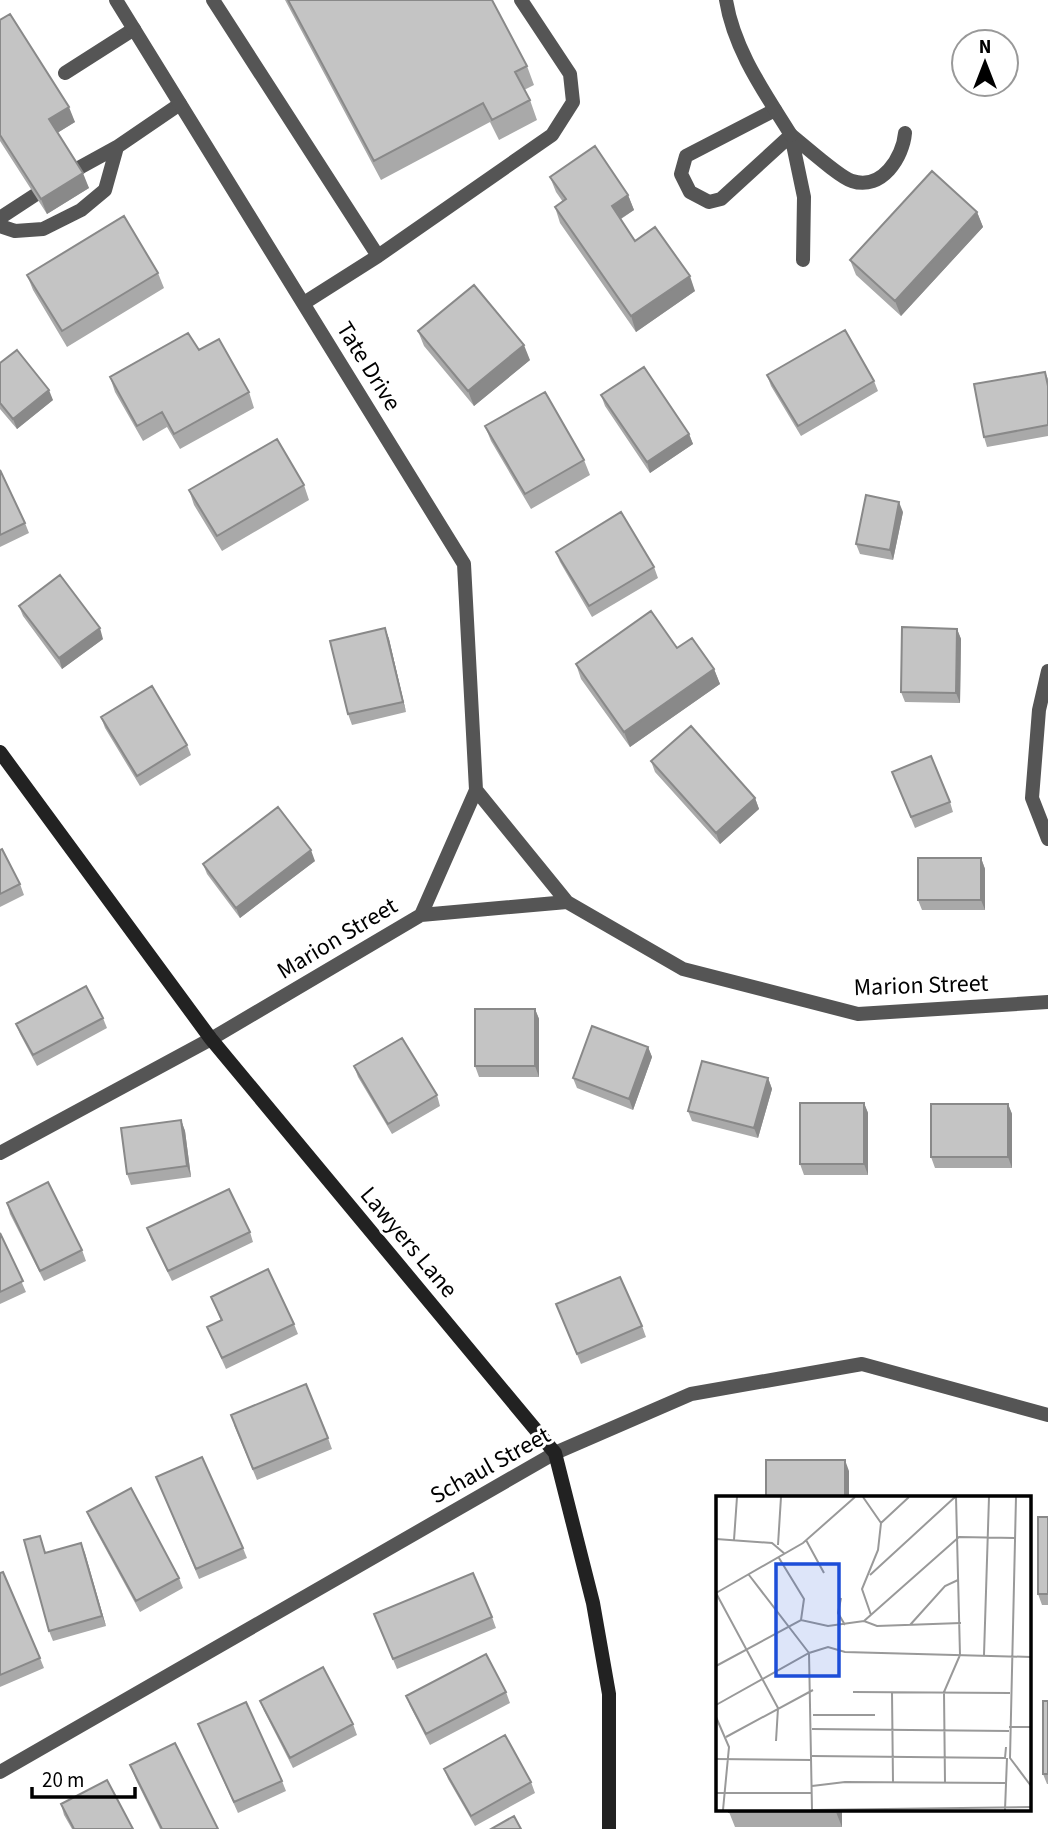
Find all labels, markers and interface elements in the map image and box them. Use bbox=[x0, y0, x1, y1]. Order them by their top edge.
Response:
north arrow bbox=[950, 28, 1020, 98]
text: N bbox=[979, 34, 991, 61]
street label: Tate Drive bbox=[327, 315, 410, 418]
street label: Marion Street bbox=[270, 889, 404, 988]
street label: Marion Street bbox=[853, 966, 989, 1005]
street label: Lawyers Lane bbox=[352, 1179, 466, 1306]
street label: Schaul Street bbox=[424, 1418, 557, 1513]
inset map bbox=[716, 1496, 1030, 1812]
scale bar bbox=[32, 1756, 135, 1800]
text: 20 m bbox=[42, 1765, 84, 1795]

